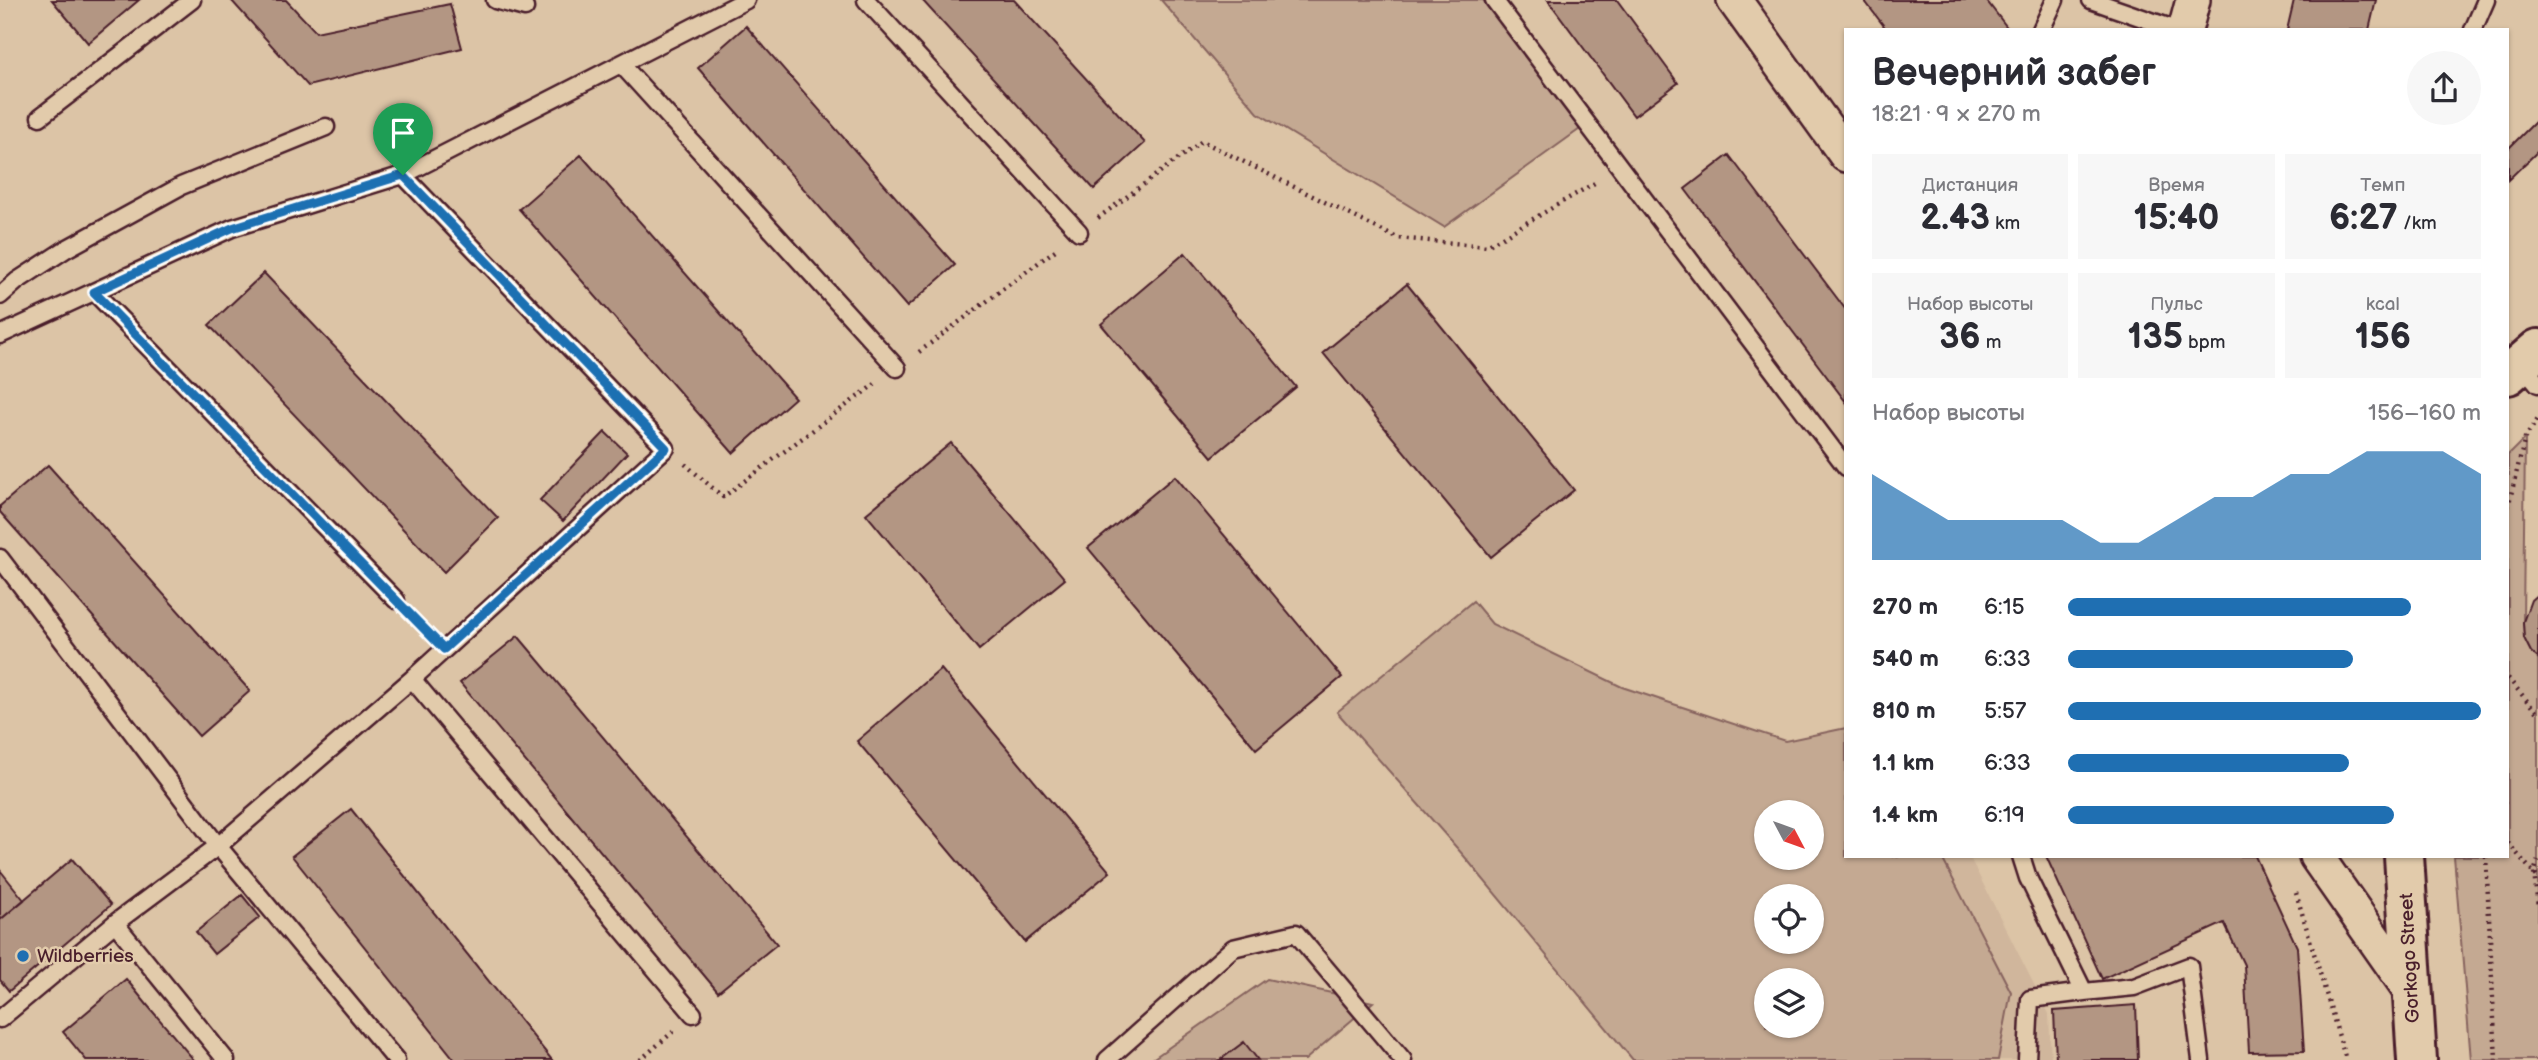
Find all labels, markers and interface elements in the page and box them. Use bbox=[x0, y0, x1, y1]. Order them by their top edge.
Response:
text: Вечерний забег bbox=[1872, 51, 2156, 96]
button: share bbox=[2407, 51, 2481, 125]
text: 18:21 · 9 × 270 m bbox=[1872, 100, 2041, 128]
pin bbox=[373, 103, 433, 175]
icon: arrive bbox=[384, 114, 422, 152]
text: Дистанция bbox=[1922, 174, 2018, 197]
text: Время bbox=[2148, 174, 2205, 197]
text: Темп bbox=[2360, 174, 2405, 197]
text: 2.43 bbox=[1920, 197, 1990, 240]
text: 15:40 bbox=[2134, 197, 2219, 240]
text: 6:27 bbox=[2329, 197, 2398, 240]
text: km bbox=[1990, 212, 2020, 235]
text: /km bbox=[2398, 212, 2437, 235]
text: Набор высоты bbox=[1907, 293, 2033, 316]
text: Пульс bbox=[2150, 293, 2203, 316]
text: kcal bbox=[2366, 293, 2400, 316]
text: 36 bbox=[1939, 316, 1981, 359]
text: 135 bbox=[2128, 316, 2183, 359]
text: 156 bbox=[2355, 316, 2411, 359]
text: m bbox=[1981, 331, 2001, 354]
text: bpm bbox=[2183, 331, 2225, 354]
text: Набор высоты bbox=[1872, 399, 2025, 427]
text: 156–160 m bbox=[2368, 399, 2481, 427]
text: 270 m bbox=[1872, 593, 1938, 621]
text: 6:15 bbox=[1984, 593, 2025, 621]
text: 540 m bbox=[1872, 645, 1939, 673]
text: 6:33 bbox=[1984, 645, 2031, 673]
text: 810 m bbox=[1872, 697, 1936, 725]
text: 5:57 bbox=[1984, 697, 2026, 725]
text: 1.1 km bbox=[1872, 749, 1934, 777]
text: 6:33 bbox=[1984, 749, 2031, 777]
north arrow bbox=[1754, 800, 1824, 870]
map controls bbox=[1754, 800, 1824, 1038]
text: 1.4 km bbox=[1872, 801, 1938, 829]
text: 6:19 bbox=[1984, 801, 2025, 829]
button: locate bbox=[1754, 884, 1824, 954]
street label: Gorkogo Street bbox=[2395, 892, 2425, 1024]
place label: Wildberries bbox=[37, 945, 134, 968]
marker: Wildberries bbox=[15, 948, 31, 964]
button: layers bbox=[1754, 968, 1824, 1038]

